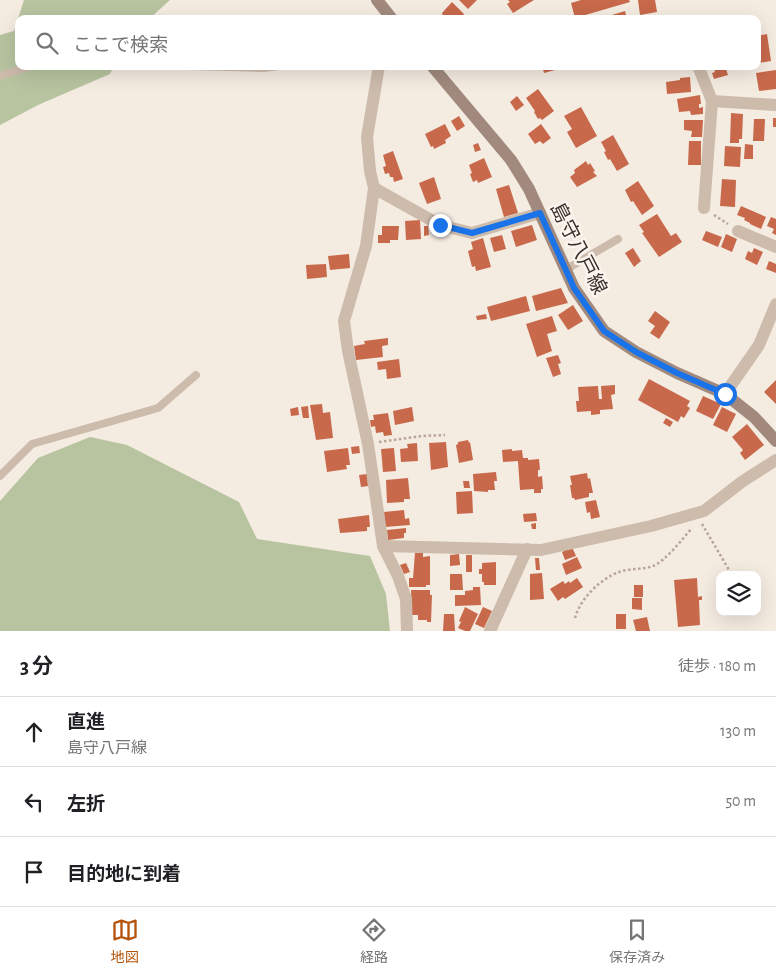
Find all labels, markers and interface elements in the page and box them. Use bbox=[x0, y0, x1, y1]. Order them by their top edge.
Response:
search box bbox=[15, 15, 761, 70]
icon: search bbox=[33, 29, 61, 57]
text: ここで検索 bbox=[73, 36, 168, 55]
street label: 島守八戸線 bbox=[546, 198, 612, 298]
route end bbox=[429, 214, 452, 237]
route start bbox=[714, 383, 737, 406]
map controls bbox=[716, 571, 761, 616]
button: layers bbox=[716, 571, 761, 616]
text: 3 分 bbox=[20, 656, 53, 677]
text: 徒歩 · 180 m bbox=[678, 658, 756, 674]
text: 直進 bbox=[67, 713, 105, 732]
icon: ahead bbox=[20, 718, 48, 746]
text: 130 m bbox=[720, 723, 756, 739]
text: 島守八戸線 bbox=[67, 740, 147, 756]
icon: left bbox=[20, 788, 48, 816]
text: 50 m bbox=[725, 793, 756, 809]
text: 左折 bbox=[67, 795, 105, 814]
icon: arrive bbox=[20, 858, 48, 886]
text: 目的地に到着 bbox=[67, 865, 181, 884]
tab: 地図 bbox=[111, 916, 139, 967]
tab: 経路 bbox=[360, 916, 388, 967]
tab: 保存済み bbox=[609, 916, 665, 967]

